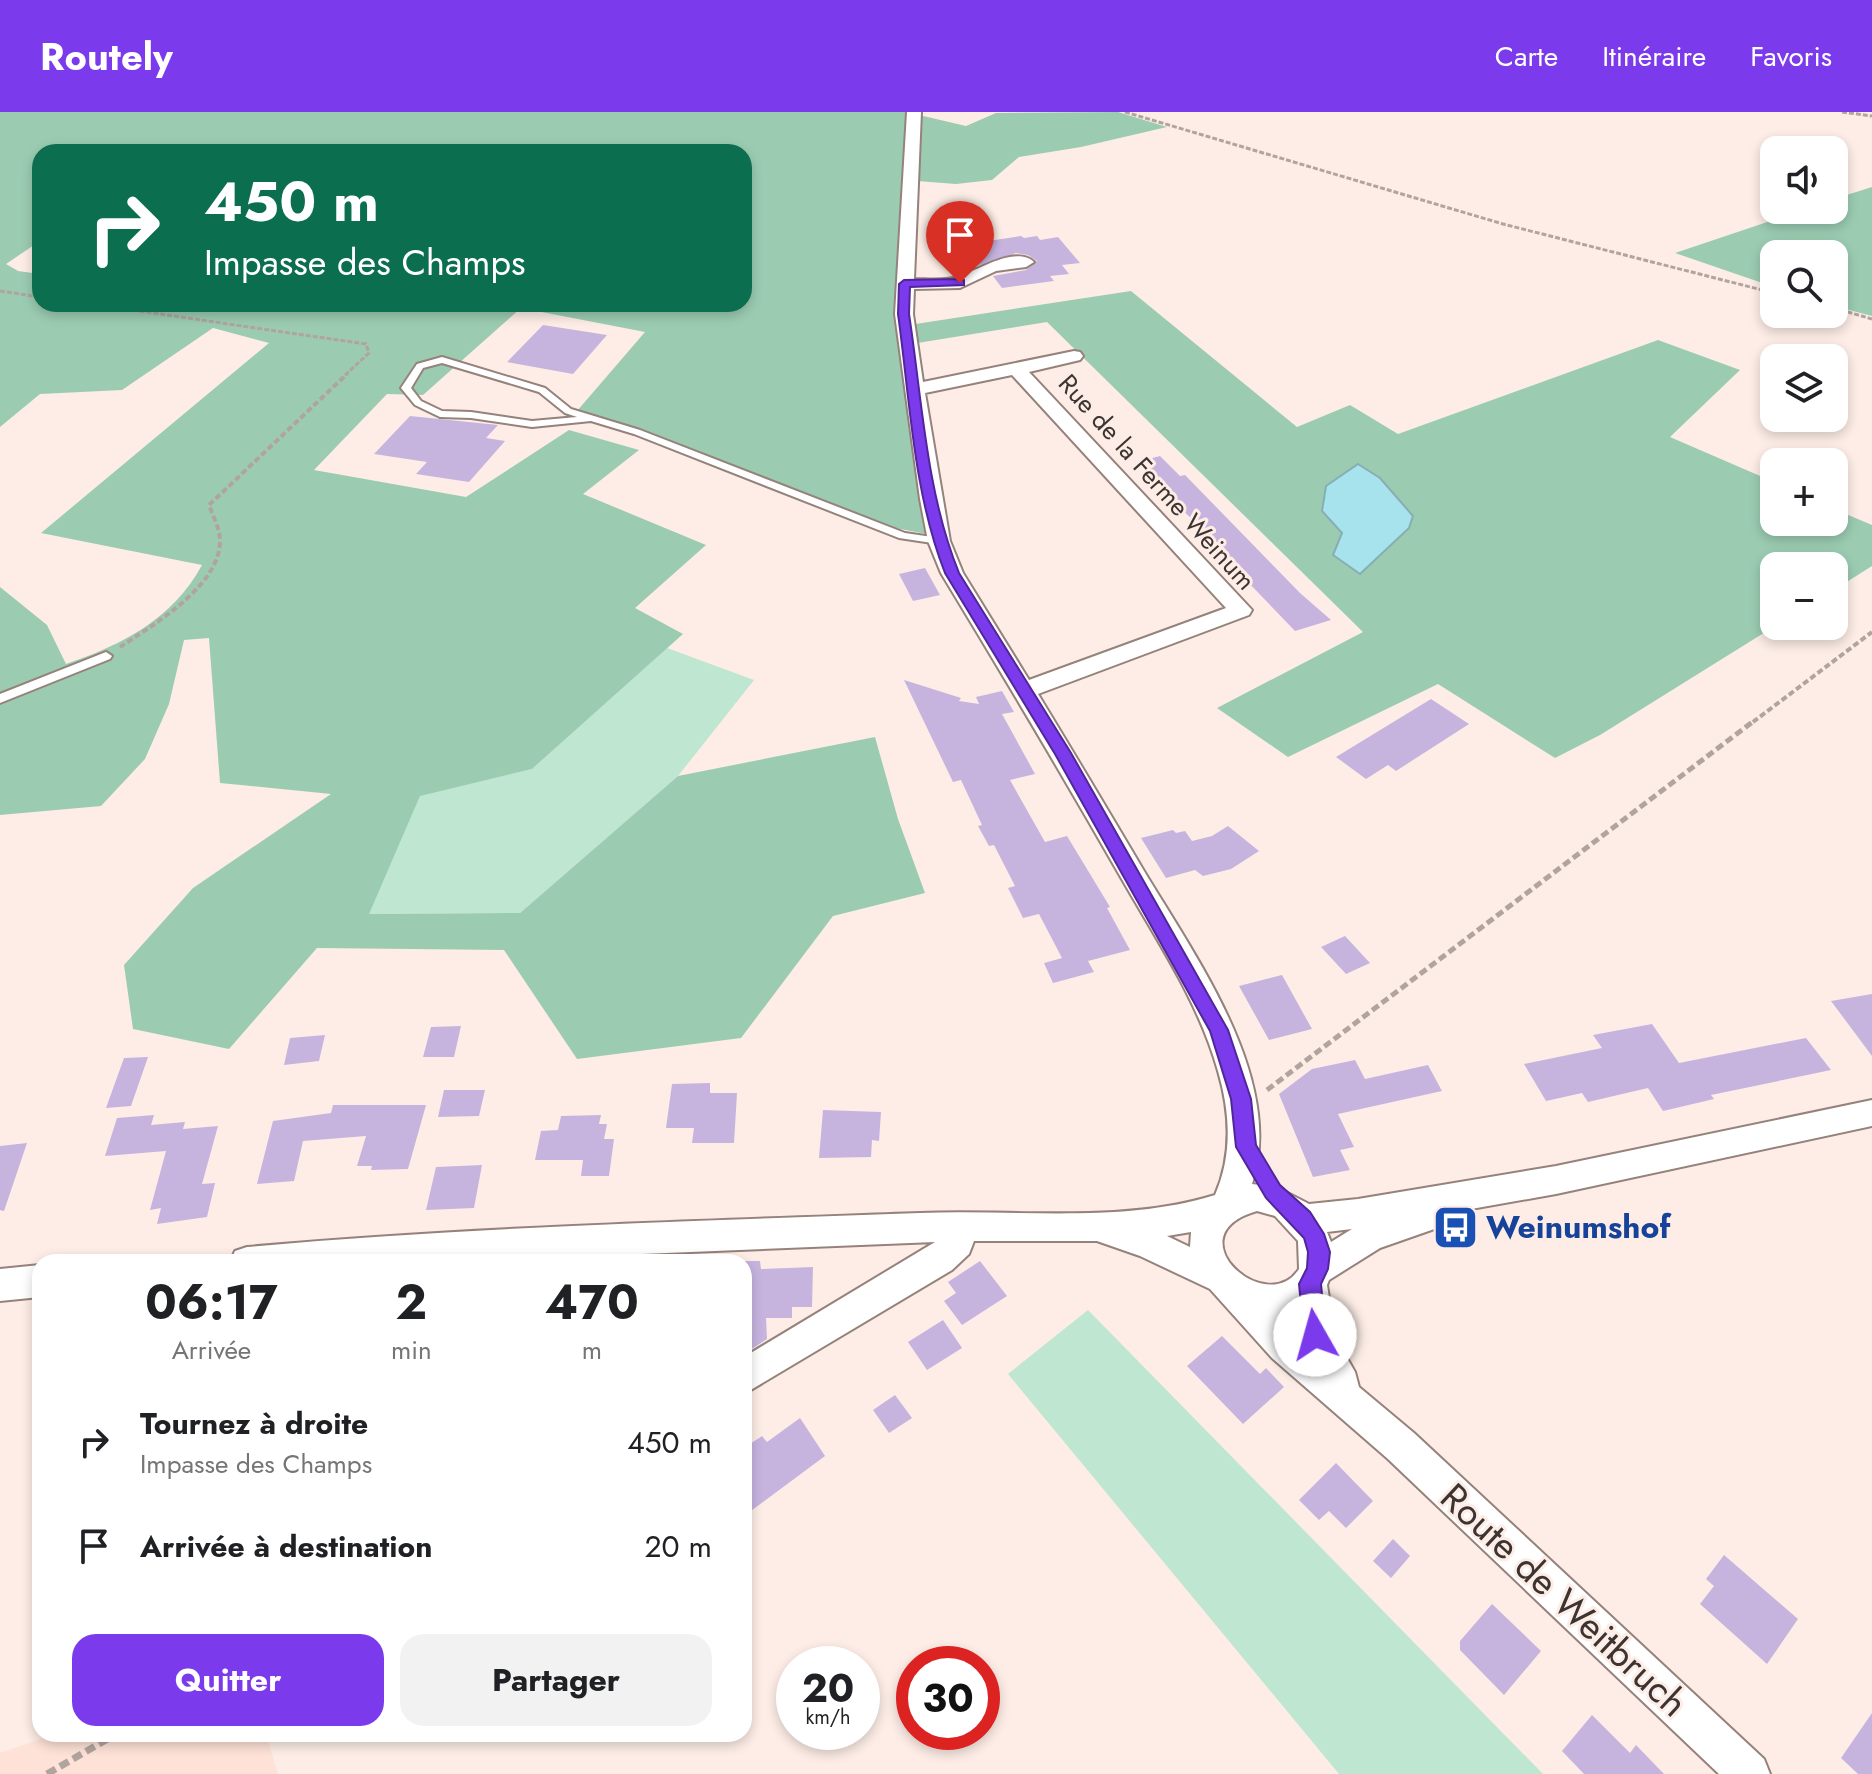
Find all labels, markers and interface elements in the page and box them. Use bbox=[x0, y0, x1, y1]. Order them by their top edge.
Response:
text: Routely bbox=[40, 29, 173, 84]
text: Carte bbox=[1495, 36, 1558, 77]
text: Itinéraire bbox=[1602, 36, 1706, 77]
text: Favoris bbox=[1750, 36, 1832, 77]
map controls bbox=[1760, 136, 1848, 640]
button: sound bbox=[1760, 136, 1848, 224]
text: 450 m bbox=[204, 161, 379, 242]
icon: right bbox=[72, 176, 176, 280]
pin bbox=[926, 201, 994, 283]
icon: arrive bbox=[938, 213, 982, 257]
text: Impasse des Champs bbox=[204, 236, 525, 288]
button: search bbox=[1760, 240, 1848, 328]
button: layers bbox=[1760, 344, 1848, 432]
street label: Rue de la Ferme Weinum bbox=[1050, 366, 1264, 598]
button: + bbox=[1760, 448, 1848, 536]
button: − bbox=[1760, 552, 1848, 640]
bus stop icon: Weinumshof bbox=[1431, 1203, 1479, 1251]
place label: Weinumshof bbox=[1486, 1204, 1672, 1250]
text: 06:17 bbox=[145, 1268, 278, 1337]
text: 2 bbox=[395, 1268, 427, 1337]
text: 470 bbox=[545, 1268, 639, 1337]
position arrow bbox=[1273, 1293, 1357, 1377]
text: Arrivée bbox=[172, 1331, 251, 1369]
text: min bbox=[391, 1331, 432, 1369]
text: m bbox=[582, 1331, 602, 1369]
text: Tournez à droite bbox=[140, 1402, 368, 1445]
icon: right bbox=[72, 1420, 116, 1464]
text: 450 m bbox=[627, 1421, 712, 1464]
text: Impasse des Champs bbox=[140, 1445, 372, 1483]
street label: Route de Weitbruch bbox=[1428, 1470, 1700, 1729]
icon: arrive bbox=[72, 1524, 116, 1568]
text: Arrivée à destination bbox=[140, 1525, 432, 1568]
text: 20 m bbox=[645, 1525, 712, 1568]
button: Quitter bbox=[72, 1634, 384, 1726]
button: Partager bbox=[400, 1634, 712, 1726]
speed limit sign: 30 bbox=[896, 1646, 1000, 1750]
text: 20 bbox=[802, 1659, 854, 1717]
text: km/h bbox=[805, 1703, 851, 1732]

